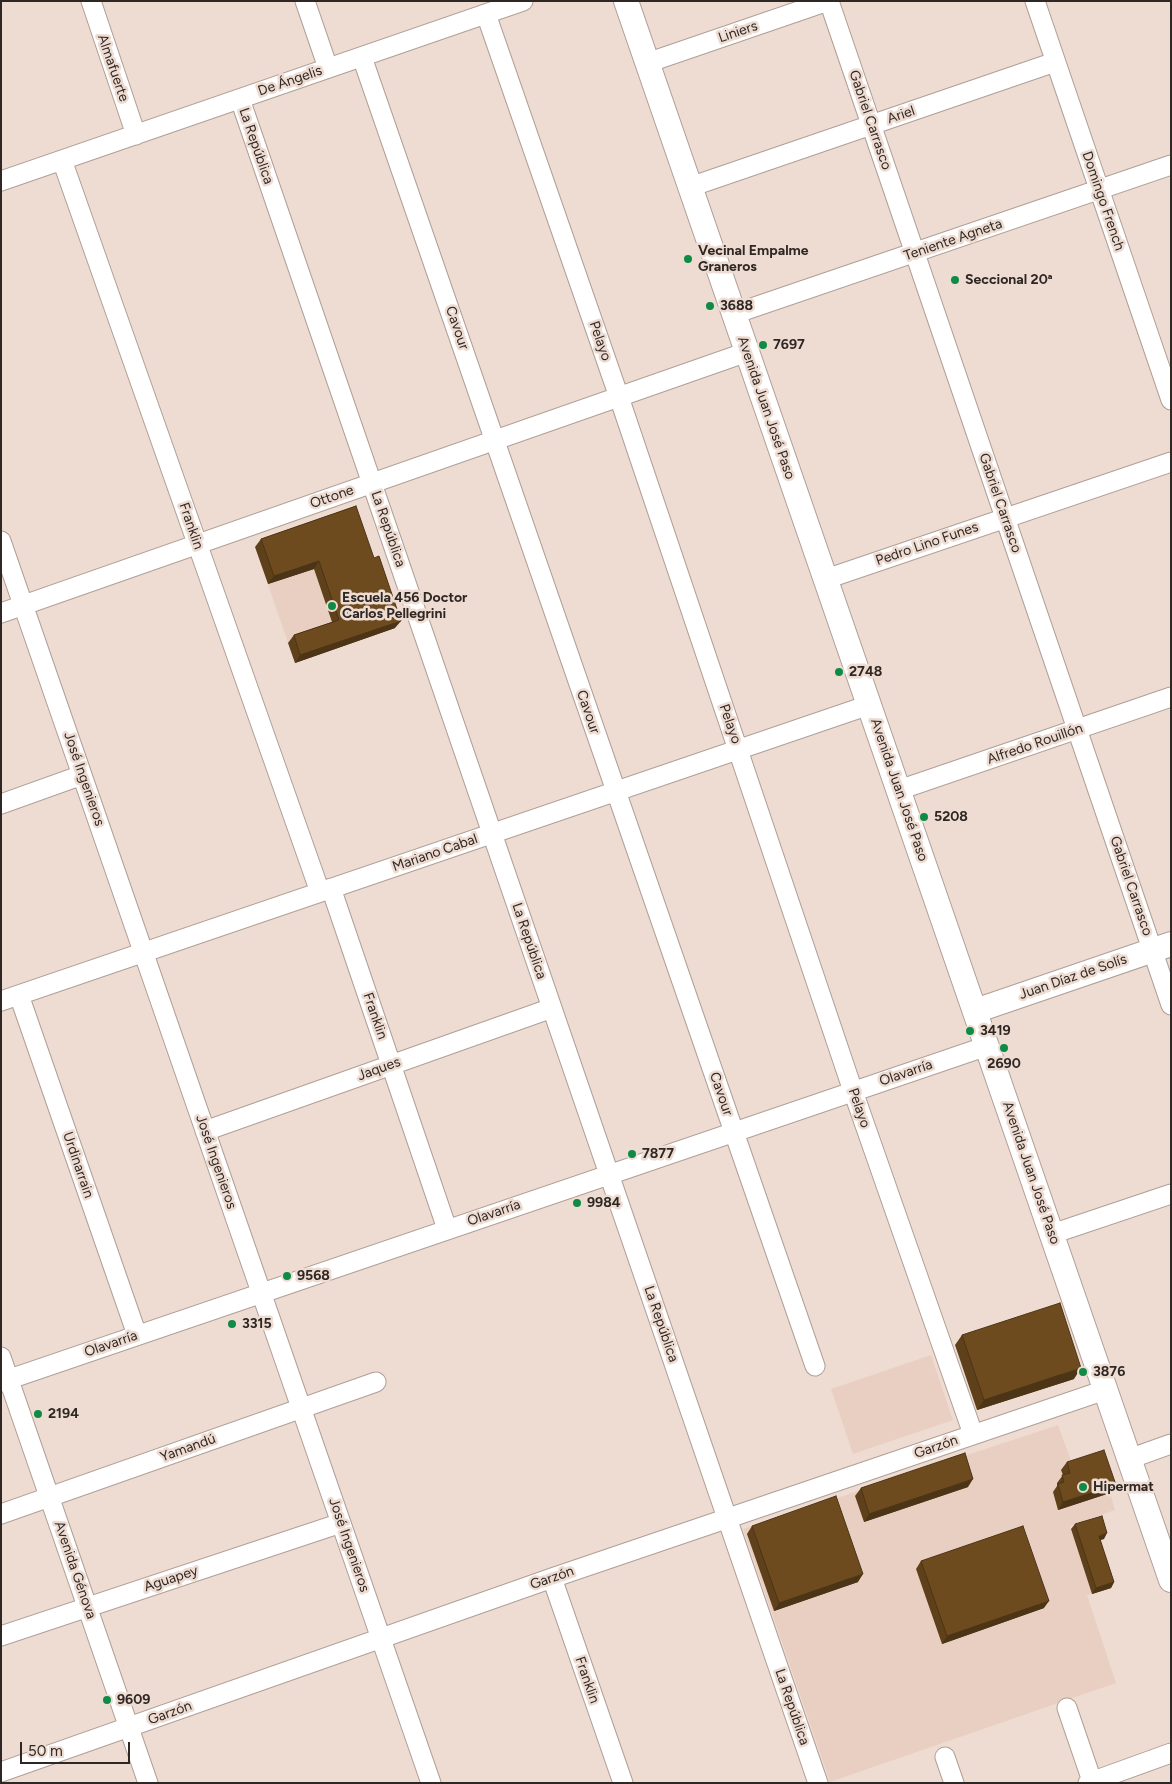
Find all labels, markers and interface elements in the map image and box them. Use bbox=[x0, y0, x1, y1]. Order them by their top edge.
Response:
street label: Liniers bbox=[716, 17, 760, 47]
street label: Almafuerte bbox=[94, 32, 132, 104]
street label: De Ángelis bbox=[256, 62, 324, 100]
street label: Gabriel Carrasco bbox=[845, 68, 895, 172]
street label: Ariel bbox=[885, 102, 917, 128]
street label: La República bbox=[235, 106, 277, 186]
street label: Domingo French bbox=[1078, 149, 1128, 253]
street label: Teniente Agneta bbox=[902, 215, 1004, 265]
place label: Vecinal Empalme Graneros bbox=[698, 243, 809, 276]
marker: Vecinal Empalme Graneros bbox=[682, 253, 694, 265]
place label: Seccional 20ª bbox=[965, 272, 1052, 288]
marker: Seccional 20ª bbox=[949, 274, 961, 286]
place label: 3688 bbox=[720, 298, 753, 314]
marker: 3688 bbox=[704, 300, 716, 312]
street label: Cavour bbox=[442, 304, 472, 352]
street label: Pelayo bbox=[585, 319, 615, 363]
street label: Avenida Juan José Paso bbox=[734, 334, 798, 482]
place label: 7697 bbox=[773, 337, 805, 353]
marker: 7697 bbox=[757, 339, 769, 351]
street label: Gabriel Carrasco bbox=[975, 451, 1025, 555]
street label: Ottone bbox=[308, 482, 356, 512]
street label: La República bbox=[367, 489, 409, 569]
street label: Franklin bbox=[175, 501, 207, 551]
street label: Pedro Lino Funes bbox=[874, 519, 980, 569]
place label: Escuela 456 Doctor Carlos Pellegrini bbox=[342, 590, 467, 622]
marker: Escuela 456 Doctor Carlos Pellegrini bbox=[326, 600, 338, 612]
place label: 2748 bbox=[849, 664, 882, 680]
marker: 2748 bbox=[833, 666, 845, 678]
street label: Cavour bbox=[573, 688, 603, 736]
street label: Pelayo bbox=[715, 702, 745, 746]
street label: Avenida Juan José Paso bbox=[867, 716, 931, 864]
street label: Alfredo Rouillón bbox=[985, 720, 1085, 768]
street label: José Ingenieros bbox=[60, 730, 108, 828]
place label: 5208 bbox=[934, 809, 968, 825]
marker: 5208 bbox=[918, 811, 930, 823]
street label: Mariano Cabal bbox=[390, 831, 480, 875]
street label: Gabriel Carrasco bbox=[1106, 834, 1156, 938]
street label: La República bbox=[508, 901, 550, 981]
street label: Juan Díaz de Solís bbox=[1017, 951, 1129, 1003]
street label: Franklin bbox=[359, 991, 391, 1041]
place label: 3419 bbox=[980, 1023, 1011, 1039]
marker: 3419 bbox=[964, 1025, 976, 1037]
marker: 2690 bbox=[998, 1042, 1010, 1054]
street label: Jaques bbox=[355, 1054, 403, 1084]
street label: Olavarría bbox=[877, 1056, 935, 1090]
place label: 2690 bbox=[987, 1056, 1021, 1072]
street label: Cavour bbox=[706, 1070, 736, 1118]
street label: Pelayo bbox=[844, 1086, 874, 1130]
street label: Avenida Juan José Paso bbox=[999, 1099, 1063, 1247]
street label: José Ingenieros bbox=[192, 1113, 240, 1211]
street label: Urdinarrain bbox=[59, 1130, 97, 1200]
place label: 7877 bbox=[642, 1146, 674, 1162]
marker: 7877 bbox=[626, 1148, 638, 1160]
place label: 9984 bbox=[587, 1195, 621, 1211]
street label: Olavarría bbox=[465, 1196, 523, 1230]
marker: 9984 bbox=[571, 1197, 583, 1209]
place label: 9568 bbox=[297, 1268, 330, 1284]
marker: 9568 bbox=[281, 1270, 293, 1282]
street label: La República bbox=[640, 1284, 682, 1364]
place label: 3315 bbox=[242, 1316, 272, 1332]
marker: 3315 bbox=[226, 1318, 238, 1330]
street label: Olavarría bbox=[82, 1327, 140, 1361]
place label: 3876 bbox=[1093, 1364, 1125, 1380]
marker: 3876 bbox=[1077, 1366, 1089, 1378]
place label: 2194 bbox=[48, 1406, 79, 1422]
marker: 2194 bbox=[32, 1408, 44, 1420]
street label: Yamandú bbox=[158, 1430, 218, 1466]
street label: Garzón bbox=[912, 1432, 960, 1462]
place label: Hipermat bbox=[1093, 1479, 1154, 1495]
marker: Hipermat bbox=[1077, 1481, 1089, 1493]
street label: José Ingenieros bbox=[325, 1496, 373, 1594]
street label: Avenida Génova bbox=[50, 1519, 100, 1621]
street label: Aguapey bbox=[142, 1562, 200, 1596]
street label: Garzón bbox=[528, 1563, 576, 1593]
street label: Franklin bbox=[571, 1655, 603, 1705]
street label: La República bbox=[771, 1667, 813, 1747]
place label: 9609 bbox=[117, 1692, 150, 1708]
marker: 9609 bbox=[101, 1694, 113, 1706]
street label: Garzón bbox=[146, 1697, 194, 1729]
scale bar bbox=[22, 1732, 132, 1764]
text: 50 m bbox=[28, 1742, 63, 1760]

